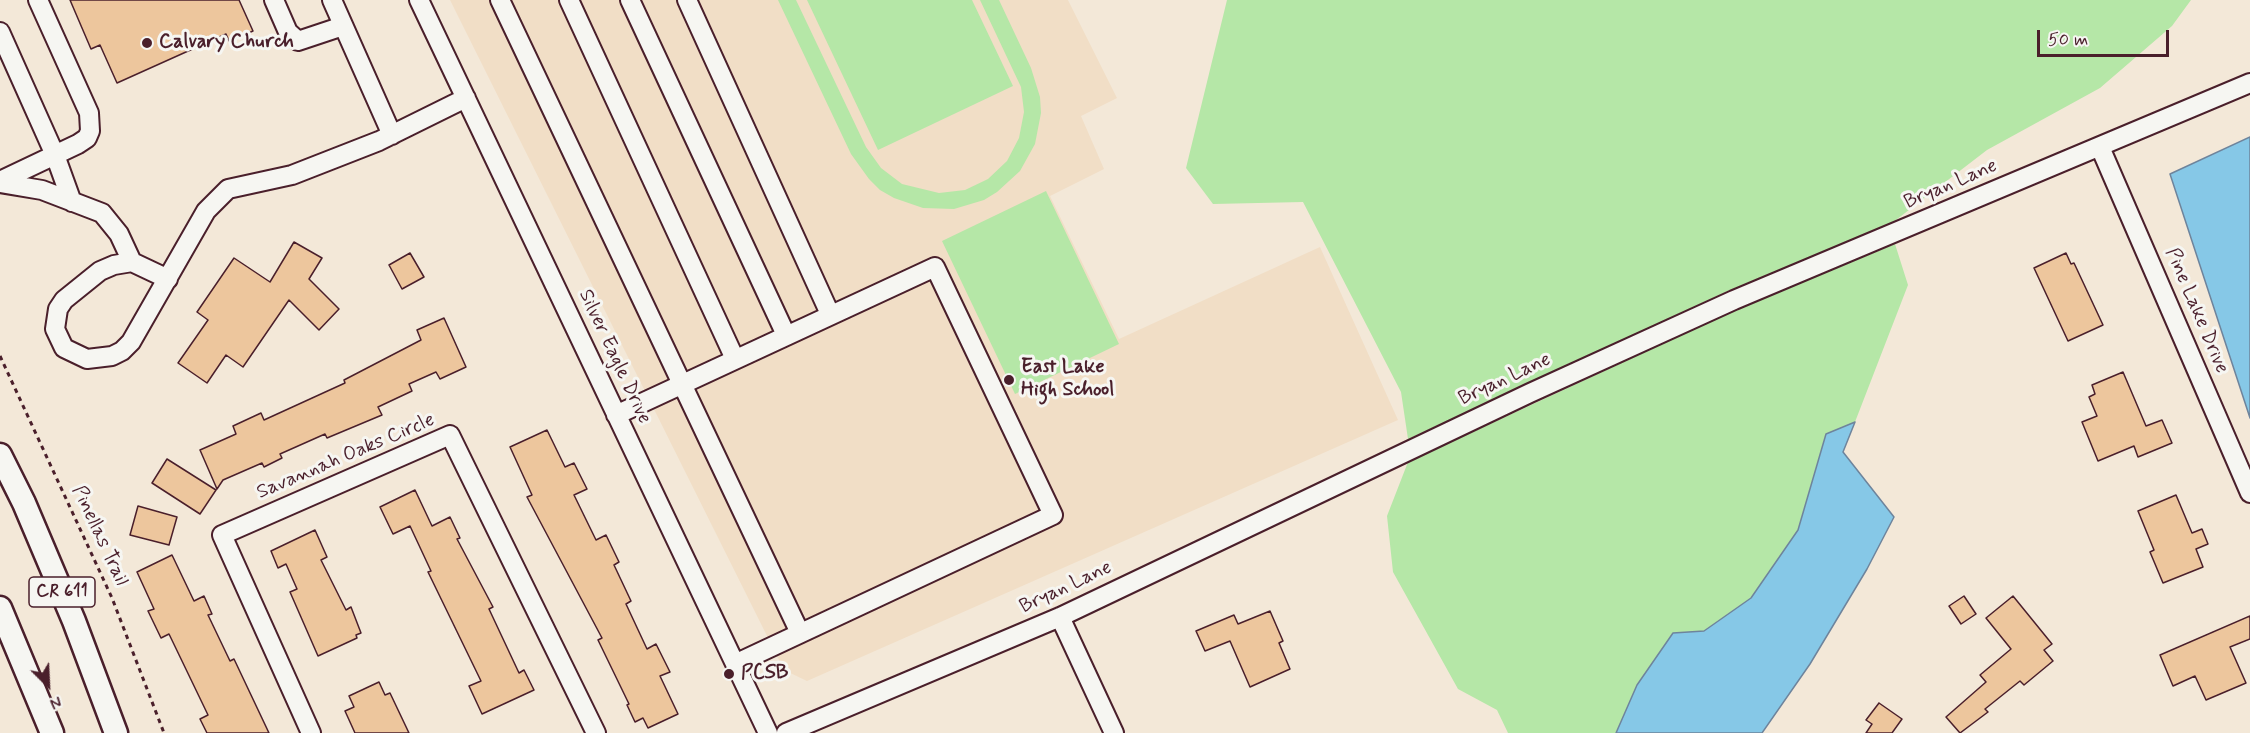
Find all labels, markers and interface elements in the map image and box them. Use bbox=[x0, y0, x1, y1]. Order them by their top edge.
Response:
scale bar bbox=[2040, 18, 2172, 56]
text: 50 m bbox=[2048, 28, 2088, 52]
place label: Calvary Church bbox=[159, 31, 294, 55]
marker: Calvary Church bbox=[140, 36, 154, 50]
street label: Bryan Lane bbox=[1901, 155, 2001, 215]
street label: Pine Lake Drive bbox=[2159, 245, 2233, 377]
street label: Silver Eagle Drive bbox=[572, 286, 656, 428]
street label: Bryan Lane bbox=[1455, 348, 1555, 412]
place label: East Lake High School bbox=[1021, 356, 1114, 403]
marker: East Lake High School bbox=[1002, 373, 1016, 387]
street label: Savannah Oaks Circle bbox=[253, 409, 439, 505]
street label: Pinellas Trail bbox=[65, 482, 133, 590]
street label: Bryan Lane bbox=[1016, 556, 1116, 620]
road number: CR 611 bbox=[29, 577, 95, 607]
north arrow bbox=[18, 655, 78, 715]
place label: PCSB bbox=[741, 662, 788, 686]
marker: PCSB bbox=[722, 667, 736, 681]
text: N bbox=[46, 690, 65, 714]

